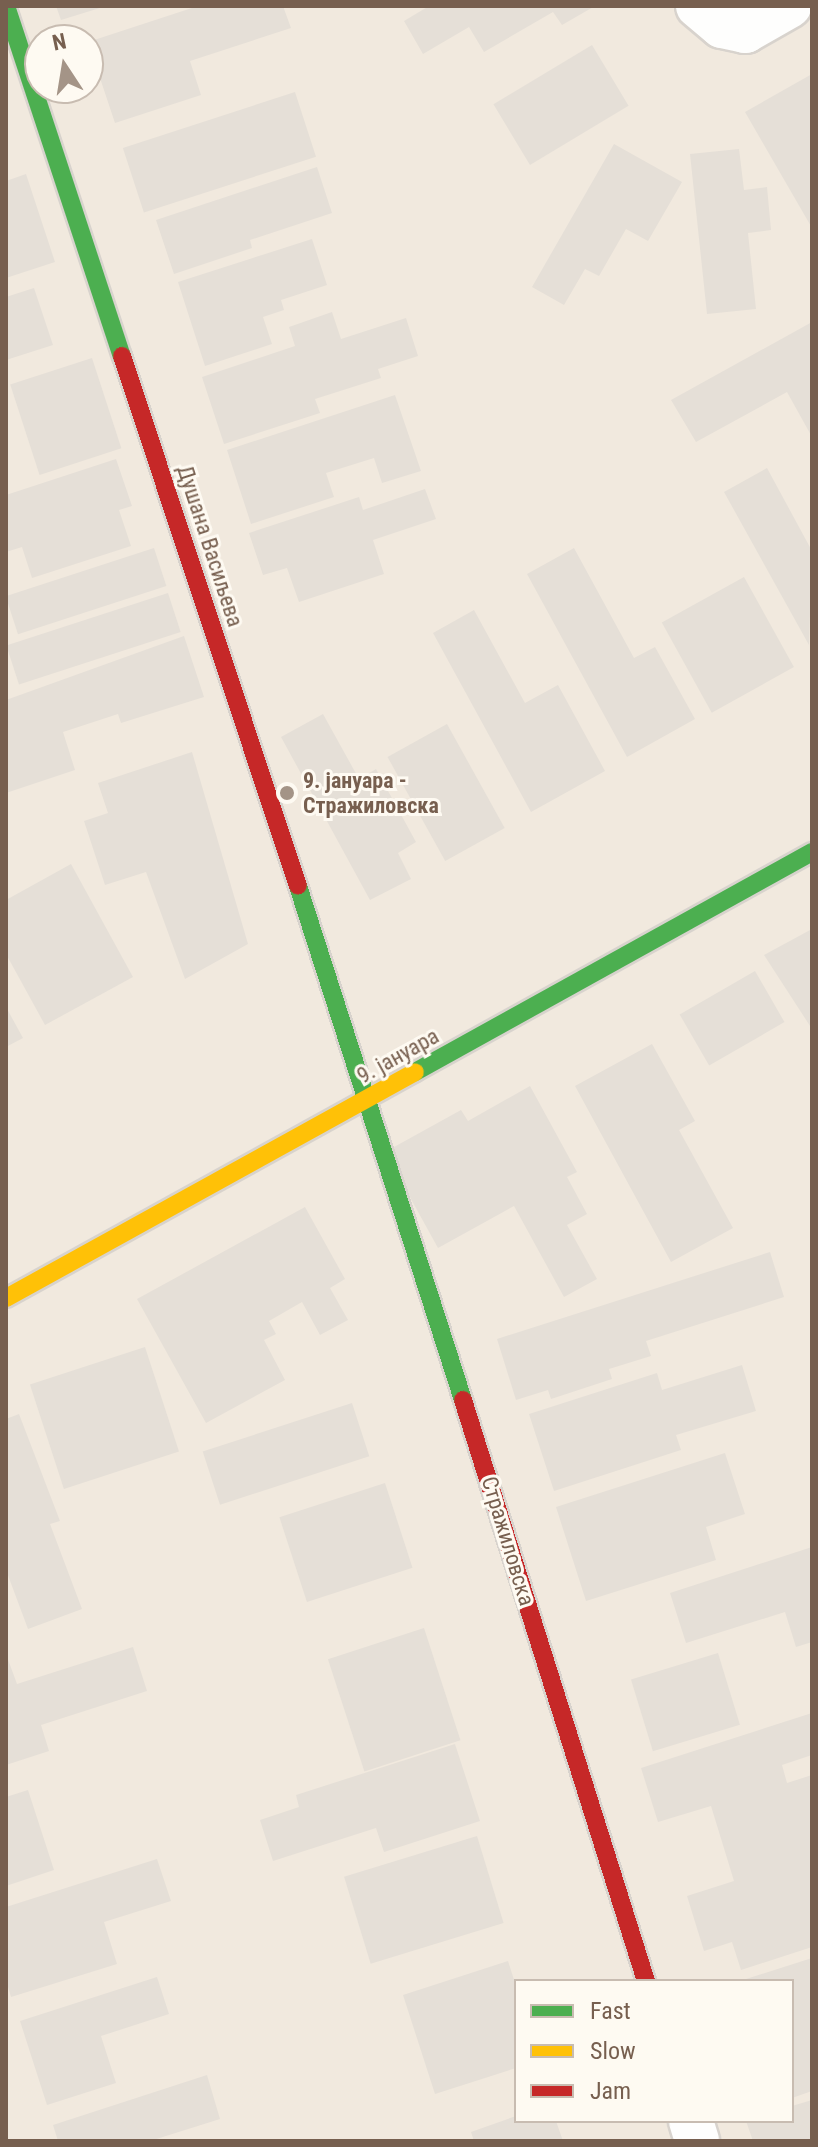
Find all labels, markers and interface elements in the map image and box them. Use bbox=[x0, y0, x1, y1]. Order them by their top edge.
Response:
north arrow bbox=[24, 24, 104, 104]
text: N bbox=[50, 28, 69, 56]
street label: Душана Васиљева bbox=[171, 462, 249, 630]
place label: 9. јануара - Стражиловска bbox=[303, 767, 439, 818]
marker: 9. јануара - Стражиловска bbox=[278, 784, 296, 802]
street label: 9. јануара bbox=[353, 1023, 443, 1089]
street label: Стражиловска bbox=[476, 1473, 540, 1609]
legend bbox=[514, 1979, 794, 2123]
text: Fast bbox=[590, 1997, 631, 2025]
text: Slow bbox=[590, 2037, 636, 2065]
text: Jam bbox=[590, 2077, 631, 2105]

